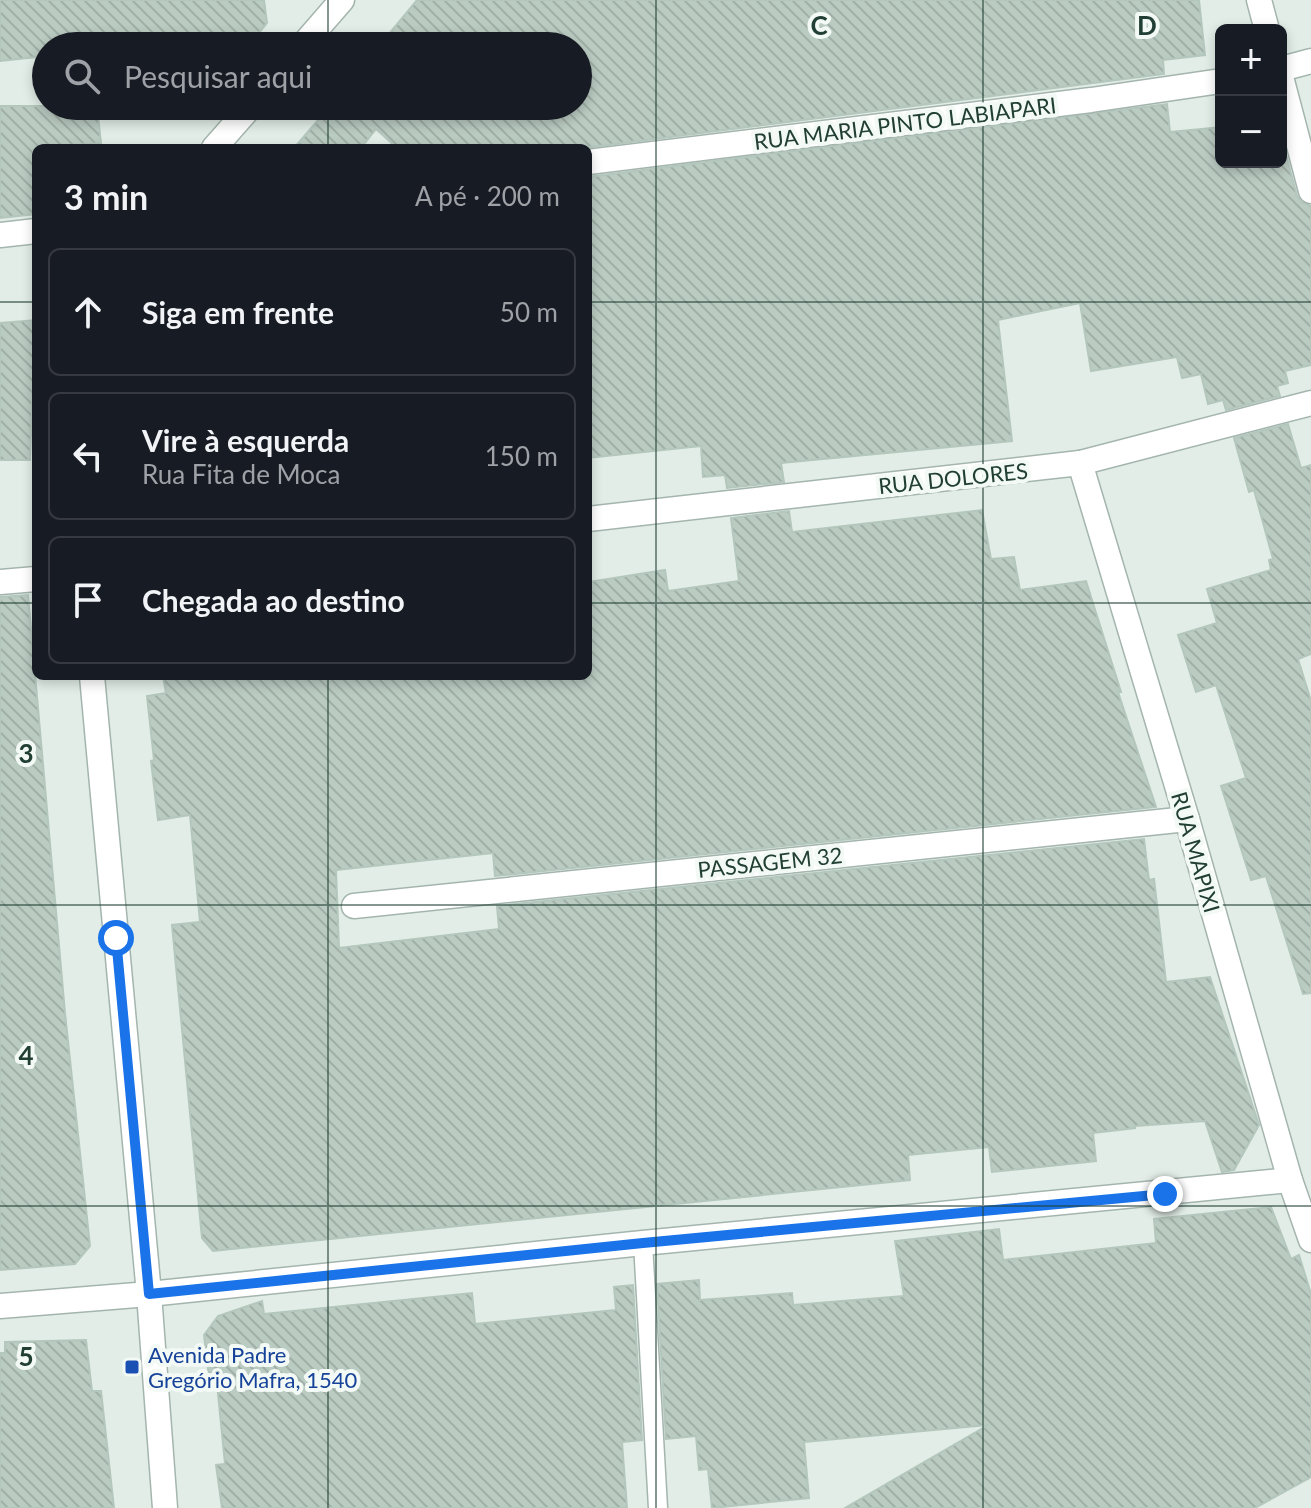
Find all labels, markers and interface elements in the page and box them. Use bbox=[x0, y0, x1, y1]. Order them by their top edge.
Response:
text: C bbox=[810, 9, 828, 41]
text: D bbox=[1137, 9, 1157, 41]
map controls bbox=[1215, 24, 1287, 168]
button: + bbox=[1215, 24, 1287, 96]
search box bbox=[32, 32, 592, 120]
icon: search bbox=[60, 54, 104, 98]
text: Pesquisar aqui bbox=[124, 58, 312, 94]
street label: RUA MARIA PINTO LABIAPARI bbox=[752, 91, 1058, 155]
button: − bbox=[1215, 96, 1287, 168]
text: 3 min bbox=[64, 176, 148, 217]
text: A pé · 200 m bbox=[415, 180, 560, 212]
icon: ahead bbox=[66, 290, 110, 334]
text: Siga em frente bbox=[142, 294, 334, 330]
text: 50 m bbox=[500, 296, 558, 328]
text: Vire à esquerda bbox=[142, 422, 349, 458]
icon: left bbox=[66, 434, 110, 478]
text: 150 m bbox=[485, 440, 558, 472]
street label: RUA DOLORES bbox=[877, 457, 1029, 499]
text: Rua Fita de Moca bbox=[142, 458, 340, 490]
icon: arrive bbox=[66, 578, 110, 622]
text: Chegada ao destino bbox=[142, 582, 405, 618]
text: 3 bbox=[18, 737, 34, 769]
street label: RUA MAPIXI bbox=[1166, 788, 1226, 916]
street label: PASSAGEM 32 bbox=[696, 841, 844, 883]
route start bbox=[98, 920, 134, 956]
text: 4 bbox=[18, 1039, 34, 1071]
route end bbox=[1147, 1176, 1183, 1212]
text: 5 bbox=[18, 1340, 34, 1372]
place label: Avenida Padre Gregório Mafra, 1540 bbox=[148, 1341, 357, 1393]
marker: Avenida Padre Gregório Mafra, 1540 bbox=[123, 1358, 141, 1376]

